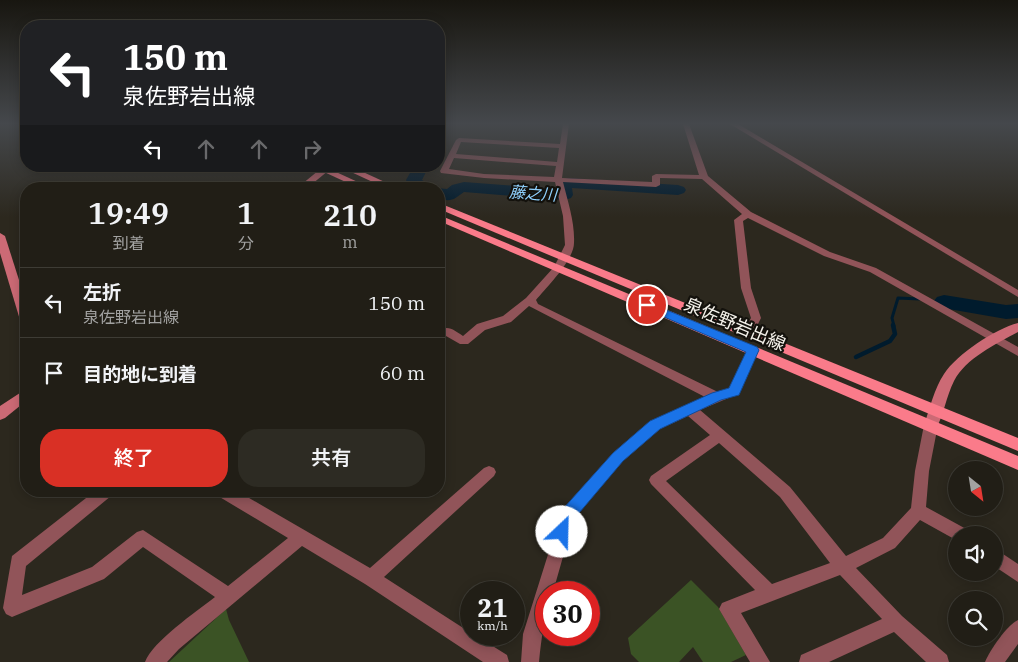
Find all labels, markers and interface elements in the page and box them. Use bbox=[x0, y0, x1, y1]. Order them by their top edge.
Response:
text: 150 m bbox=[123, 34, 228, 80]
icon: left bbox=[40, 40, 105, 105]
text: 泉佐野岩出線 bbox=[123, 81, 255, 110]
icon: left bbox=[139, 135, 167, 163]
icon: ahead bbox=[192, 135, 220, 163]
icon: ahead bbox=[245, 135, 273, 163]
icon: right bbox=[298, 135, 326, 163]
water label: 藤之川 bbox=[508, 181, 560, 205]
text: 19:49 bbox=[88, 193, 169, 232]
text: 1 bbox=[237, 193, 255, 232]
text: 210 bbox=[323, 195, 377, 234]
text: m bbox=[342, 232, 358, 252]
text: 到着 bbox=[112, 233, 144, 253]
text: 分 bbox=[238, 233, 254, 253]
text: 左折 bbox=[83, 280, 121, 304]
pin bbox=[626, 284, 668, 326]
icon: left bbox=[40, 289, 68, 317]
text: 150 m bbox=[368, 291, 425, 315]
icon: arrive bbox=[633, 291, 661, 319]
street label: 泉佐野岩出線 bbox=[681, 292, 789, 356]
text: 泉佐野岩出線 bbox=[83, 307, 179, 327]
icon: arrive bbox=[40, 359, 68, 387]
text: 60 m bbox=[380, 361, 425, 385]
text: 目的地に到着 bbox=[83, 362, 197, 386]
button: 終了 bbox=[40, 429, 228, 487]
button: 共有 bbox=[238, 429, 425, 487]
north arrow bbox=[948, 461, 1002, 516]
map controls bbox=[948, 461, 1003, 646]
position arrow bbox=[535, 505, 587, 557]
button: sound bbox=[948, 526, 1003, 581]
speed limit sign: 30 bbox=[535, 581, 600, 646]
text: 21 bbox=[477, 591, 508, 624]
button: search bbox=[948, 591, 1003, 646]
text: km/h bbox=[477, 618, 508, 633]

